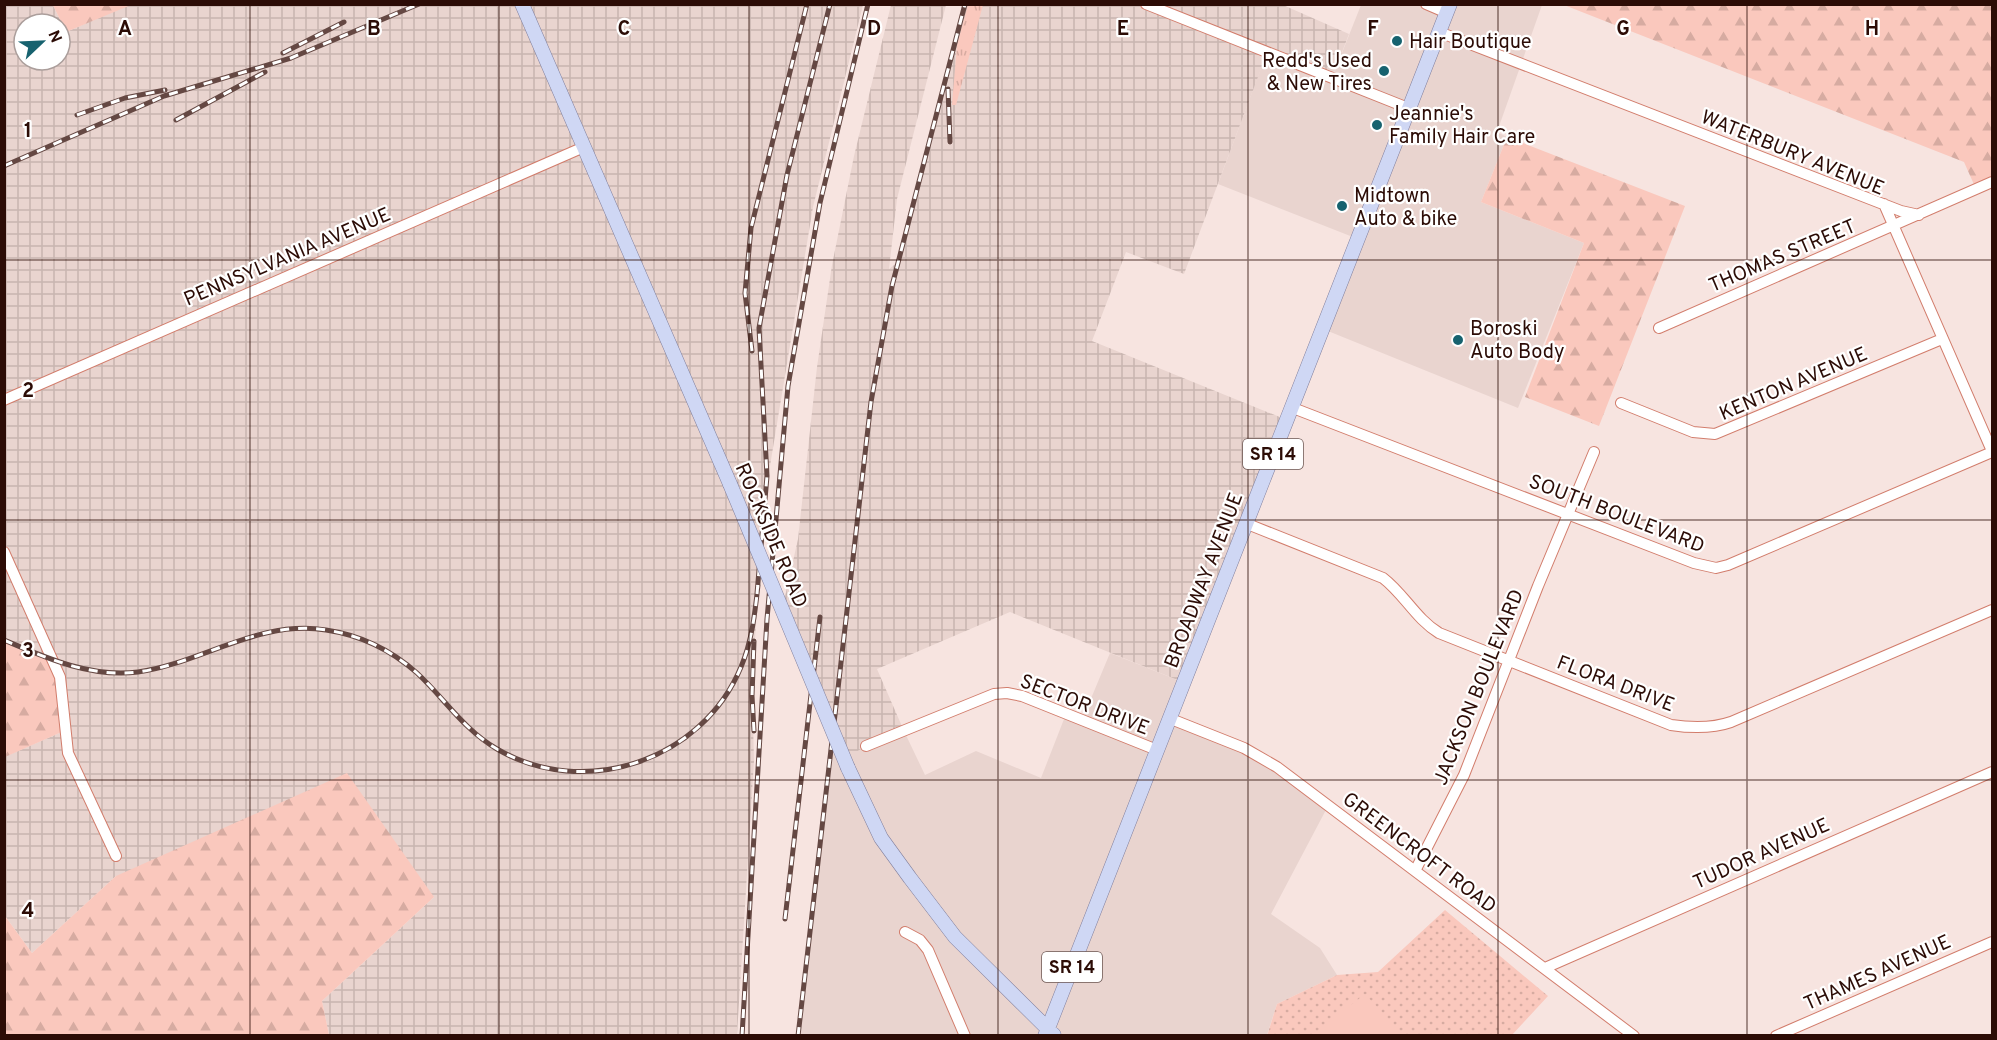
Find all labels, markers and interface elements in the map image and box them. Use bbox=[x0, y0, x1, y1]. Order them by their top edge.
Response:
north arrow bbox=[12, 12, 72, 72]
text: A bbox=[118, 17, 132, 43]
text: B bbox=[367, 17, 381, 43]
text: C bbox=[618, 17, 630, 43]
text: D bbox=[867, 17, 881, 43]
text: E bbox=[1117, 17, 1129, 43]
text: F bbox=[1367, 17, 1379, 43]
text: G bbox=[1616, 17, 1630, 43]
text: H bbox=[1865, 17, 1879, 43]
text: N bbox=[43, 28, 65, 46]
place label: Hair Boutique bbox=[1409, 30, 1532, 56]
marker: Hair Boutique bbox=[1390, 34, 1404, 48]
place label: Redd's Used & New Tires bbox=[1262, 49, 1372, 98]
marker: Redd's Used & New Tires bbox=[1377, 64, 1391, 78]
place label: Jeannie's Family Hair Care bbox=[1389, 102, 1535, 151]
street label: WATERBURY AVENUE bbox=[1697, 105, 1888, 203]
marker: Jeannie's Family Hair Care bbox=[1370, 118, 1384, 132]
text: 1 bbox=[24, 119, 32, 145]
place label: Midtown Auto & bike bbox=[1354, 184, 1457, 233]
marker: Midtown Auto & bike bbox=[1335, 199, 1349, 213]
street label: PENNSYLVANIA AVENUE bbox=[180, 202, 395, 313]
street label: THOMAS STREET bbox=[1705, 214, 1860, 300]
place label: Boroski Auto Body bbox=[1470, 317, 1565, 366]
marker: Boroski Auto Body bbox=[1451, 333, 1465, 347]
street label: KENTON AVENUE bbox=[1716, 342, 1872, 428]
text: 2 bbox=[22, 379, 34, 405]
road number: SR 14 bbox=[1243, 439, 1303, 469]
street label: ROCKSIDE ROAD bbox=[728, 459, 812, 612]
street label: SOUTH BOULEVARD bbox=[1525, 469, 1708, 560]
street label: BROADWAY AVENUE bbox=[1159, 489, 1250, 672]
street label: JACKSON BOULEVARD bbox=[1429, 586, 1531, 790]
text: 3 bbox=[22, 639, 34, 665]
street label: FLORA DRIVE bbox=[1553, 650, 1678, 719]
street label: SECTOR DRIVE bbox=[1016, 669, 1153, 742]
street label: GREENCROFT ROAD bbox=[1337, 787, 1501, 920]
street label: TUDOR AVENUE bbox=[1689, 813, 1834, 897]
text: 4 bbox=[22, 899, 34, 925]
street label: THAMES AVENUE bbox=[1800, 930, 1955, 1018]
road number: SR 14 bbox=[1042, 952, 1102, 982]

